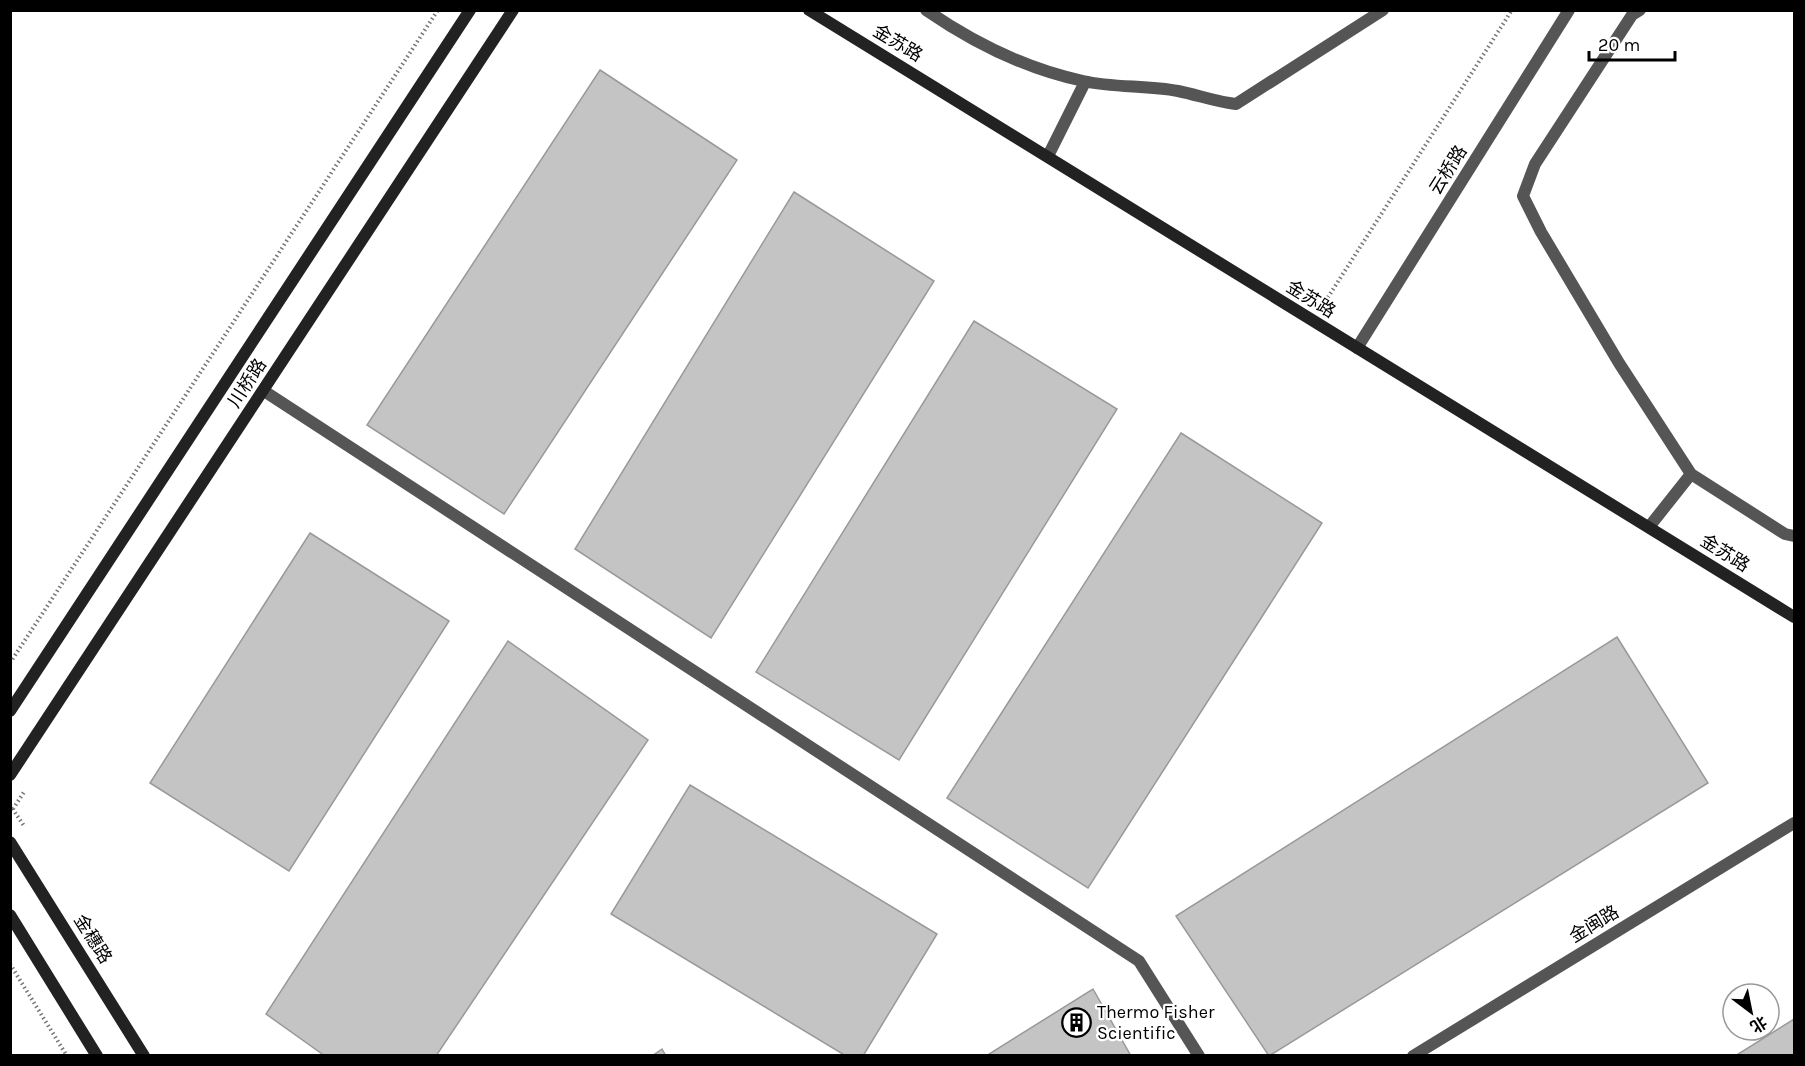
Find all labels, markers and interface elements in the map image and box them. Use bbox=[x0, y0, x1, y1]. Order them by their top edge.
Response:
street label: 金苏路 bbox=[869, 20, 927, 66]
scale bar bbox=[1589, 24, 1674, 62]
text: 20 m bbox=[1598, 34, 1640, 56]
street label: 云桥路 bbox=[1424, 141, 1472, 199]
street label: 金苏路 bbox=[1282, 275, 1340, 323]
street label: 川桥路 bbox=[223, 354, 271, 412]
street label: 金苏路 bbox=[1696, 529, 1754, 577]
street label: 金闽路 bbox=[1565, 901, 1623, 947]
street label: 金穗路 bbox=[69, 910, 117, 968]
north arrow bbox=[1721, 982, 1781, 1042]
place label: Thermo Fisher Scientific bbox=[1097, 1001, 1215, 1044]
building icon: Thermo Fisher Scientific bbox=[1060, 1006, 1092, 1038]
text: 北 bbox=[1747, 1012, 1771, 1037]

